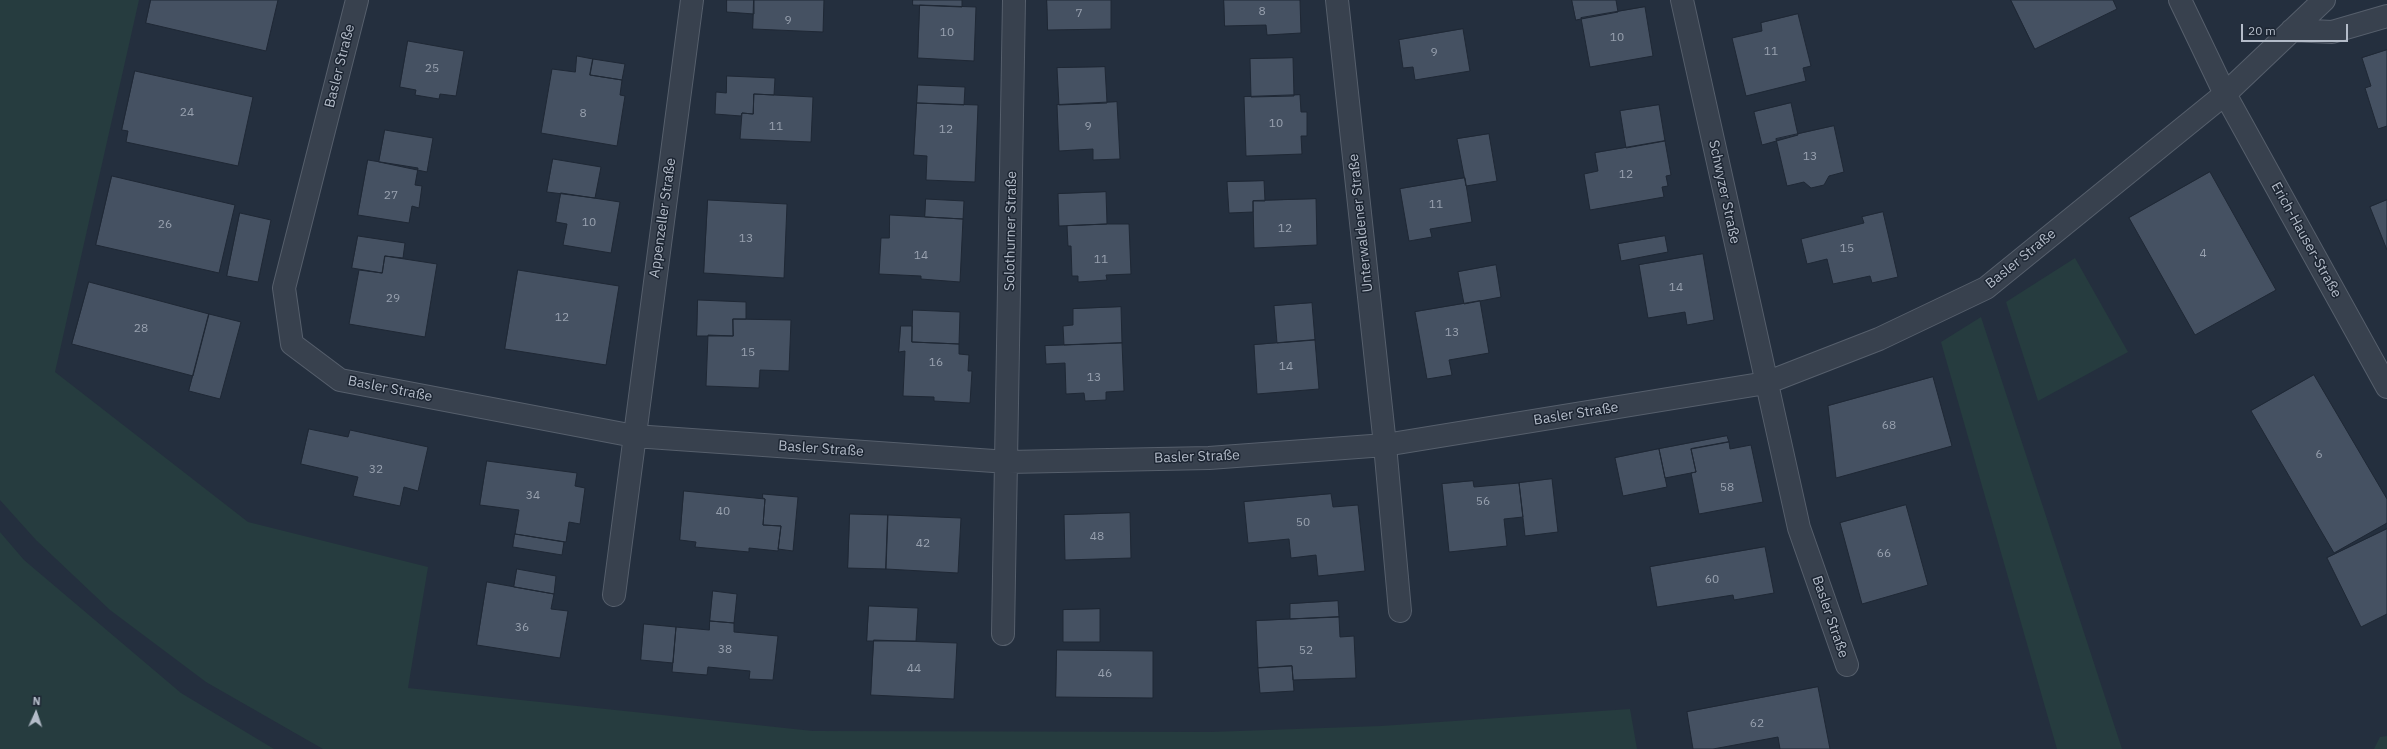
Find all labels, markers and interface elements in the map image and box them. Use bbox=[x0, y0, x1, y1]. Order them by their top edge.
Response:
house number: 8 bbox=[1258, 5, 1266, 19]
house number: 7 bbox=[1075, 7, 1083, 21]
house number: 9 bbox=[784, 14, 792, 28]
scale bar bbox=[2243, 16, 2350, 42]
street label: Basler Straße bbox=[321, 22, 359, 110]
text: 20 m bbox=[2248, 23, 2276, 38]
house number: 10 bbox=[940, 26, 954, 40]
house number: 10 bbox=[1610, 31, 1624, 45]
house number: 11 bbox=[1764, 45, 1778, 59]
house number: 9 bbox=[1430, 46, 1438, 60]
house number: 25 bbox=[425, 62, 439, 76]
house number: 24 bbox=[180, 106, 194, 120]
house number: 8 bbox=[579, 107, 587, 121]
house number: 10 bbox=[1269, 117, 1283, 131]
house number: 11 bbox=[769, 120, 783, 134]
house number: 9 bbox=[1084, 120, 1092, 134]
house number: 12 bbox=[939, 123, 953, 137]
street label: Schwyzer Straße bbox=[1705, 139, 1743, 245]
house number: 13 bbox=[1803, 150, 1817, 164]
street label: Unterwaldener Straße bbox=[1345, 153, 1377, 293]
street label: Appenzeller Straße bbox=[646, 157, 680, 279]
house number: 12 bbox=[1619, 168, 1633, 182]
street label: Solothurner Straße bbox=[1002, 171, 1020, 291]
street label: Erich-Hauser-Straße bbox=[2267, 179, 2345, 301]
house number: 27 bbox=[384, 189, 398, 203]
house number: 11 bbox=[1429, 198, 1443, 212]
house number: 10 bbox=[582, 216, 596, 230]
house number: 26 bbox=[158, 218, 172, 232]
house number: 12 bbox=[1278, 222, 1292, 236]
street label: Basler Straße bbox=[1982, 226, 2060, 292]
house number: 13 bbox=[739, 232, 753, 246]
house number: 15 bbox=[1840, 242, 1854, 256]
house number: 4 bbox=[2199, 247, 2207, 261]
house number: 14 bbox=[914, 249, 928, 263]
house number: 11 bbox=[1094, 253, 1108, 267]
house number: 14 bbox=[1669, 281, 1683, 295]
house number: 29 bbox=[386, 292, 400, 306]
house number: 12 bbox=[555, 311, 569, 325]
house number: 28 bbox=[134, 322, 148, 336]
house number: 13 bbox=[1445, 326, 1459, 340]
house number: 15 bbox=[741, 346, 755, 360]
house number: 16 bbox=[929, 356, 943, 370]
house number: 14 bbox=[1279, 360, 1293, 374]
house number: 13 bbox=[1087, 371, 1101, 385]
street label: Basler Straße bbox=[346, 373, 434, 405]
street label: Basler Straße bbox=[1532, 399, 1620, 429]
house number: 68 bbox=[1882, 419, 1896, 433]
street label: Basler Straße bbox=[778, 438, 864, 460]
street label: Basler Straße bbox=[1154, 447, 1240, 467]
house number: 6 bbox=[2315, 448, 2323, 462]
house number: 32 bbox=[369, 463, 383, 477]
house number: 58 bbox=[1720, 481, 1734, 495]
house number: 34 bbox=[526, 489, 540, 503]
house number: 56 bbox=[1476, 495, 1490, 509]
house number: 40 bbox=[716, 505, 730, 519]
house number: 50 bbox=[1296, 516, 1310, 530]
house number: 48 bbox=[1090, 530, 1104, 544]
house number: 42 bbox=[916, 537, 930, 551]
house number: 66 bbox=[1877, 547, 1891, 561]
house number: 60 bbox=[1705, 573, 1719, 587]
street label: Basler Straße bbox=[1808, 574, 1852, 660]
house number: 36 bbox=[515, 621, 529, 635]
house number: 38 bbox=[718, 643, 732, 657]
house number: 52 bbox=[1299, 644, 1313, 658]
house number: 44 bbox=[907, 662, 921, 676]
house number: 46 bbox=[1098, 667, 1112, 681]
north arrow bbox=[16, 693, 56, 733]
text: N bbox=[32, 694, 41, 708]
house number: 62 bbox=[1750, 717, 1764, 731]

